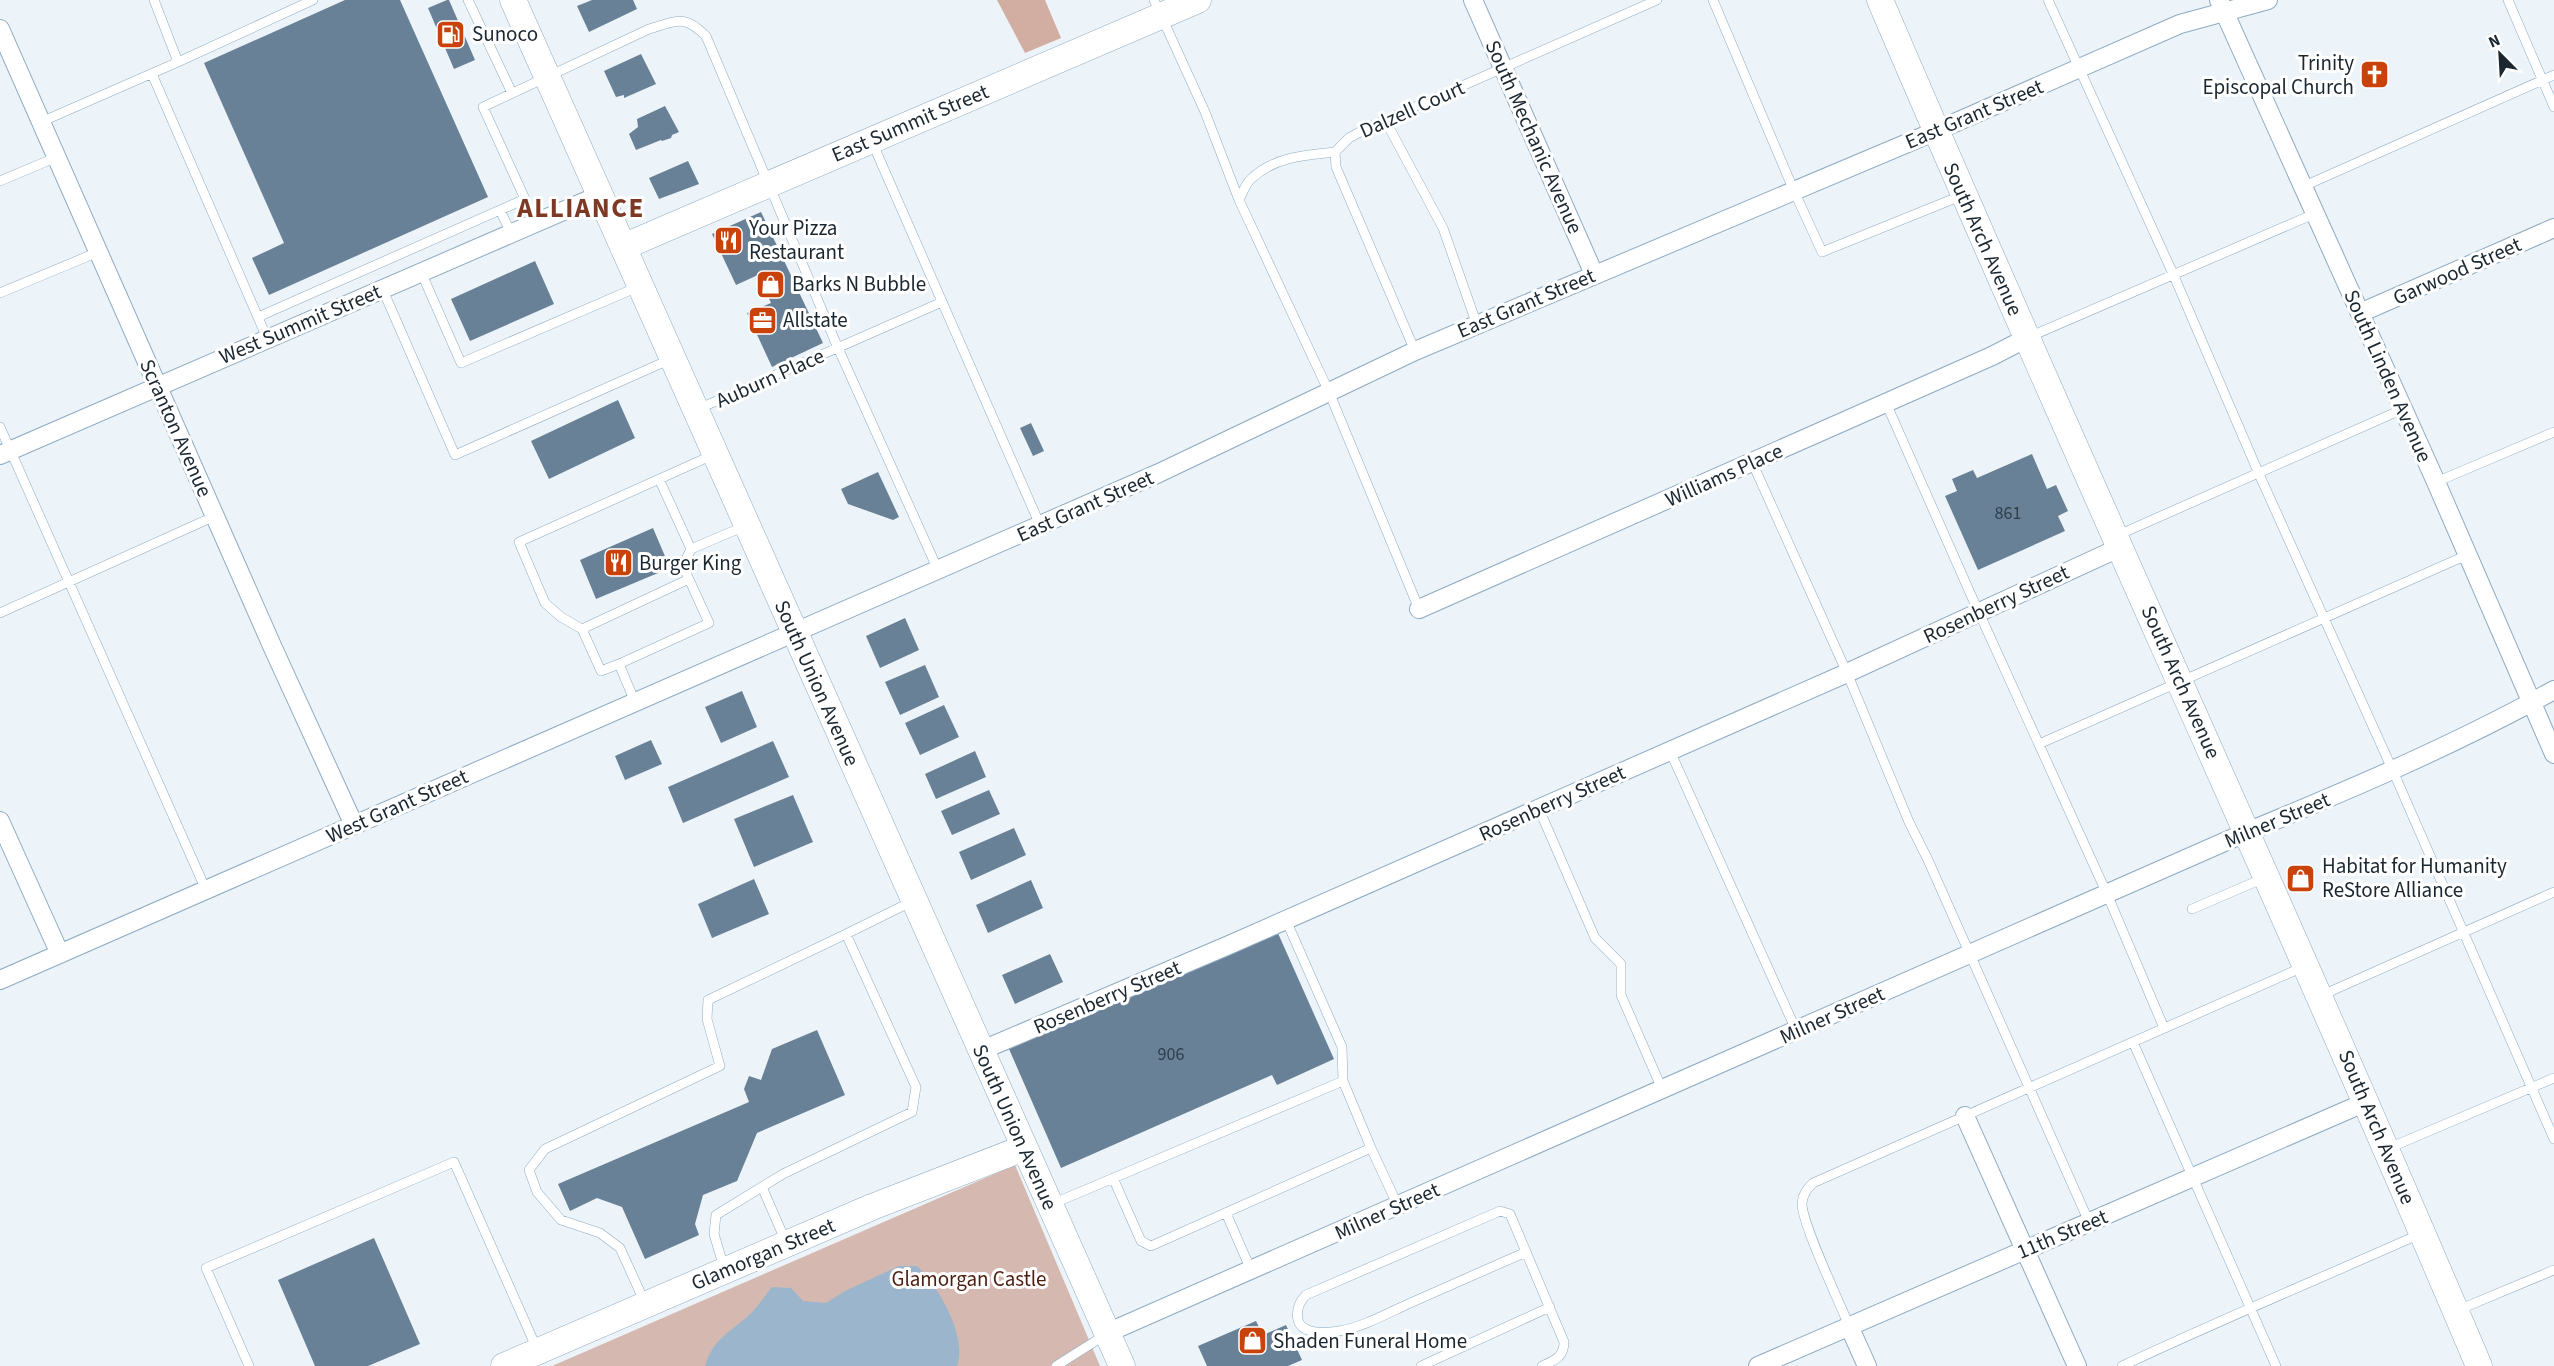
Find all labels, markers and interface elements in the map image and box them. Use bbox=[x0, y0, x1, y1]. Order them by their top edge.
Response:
fuel station icon: Sunoco bbox=[435, 18, 467, 50]
place label: Sunoco bbox=[472, 19, 538, 49]
north arrow bbox=[2470, 24, 2530, 84]
text: N bbox=[2485, 29, 2504, 53]
street label: South Mechanic Avenue bbox=[1478, 35, 1590, 239]
place label: Trinity Episcopal Church bbox=[2202, 48, 2354, 102]
church icon: Trinity Episcopal Church bbox=[2359, 59, 2391, 91]
street label: East Grant Street bbox=[1900, 71, 2048, 157]
street label: Dalzell Court bbox=[1355, 73, 1469, 145]
street label: East Summit Street bbox=[827, 76, 993, 170]
street label: South Arch Avenue bbox=[1936, 157, 2030, 321]
district label: ALLIANCE bbox=[516, 189, 645, 228]
place label: Your Pizza Restaurant bbox=[748, 213, 844, 267]
restaurant icon: Your Pizza Restaurant bbox=[712, 224, 744, 256]
street label: Garwood Street bbox=[2388, 229, 2526, 313]
street label: East Grant Street bbox=[1452, 260, 1600, 346]
shop icon: Barks N Bubble bbox=[755, 268, 787, 300]
place label: Barks N Bubble bbox=[792, 269, 926, 299]
street label: West Summit Street bbox=[214, 276, 386, 372]
street label: South Linden Avenue bbox=[2336, 285, 2440, 467]
office icon: Allstate bbox=[746, 304, 778, 336]
place label: Allstate bbox=[783, 305, 848, 335]
street label: Auburn Place bbox=[711, 341, 829, 415]
street label: Scranton Avenue bbox=[132, 354, 220, 502]
street label: Williams Place bbox=[1660, 436, 1788, 514]
street label: East Grant Street bbox=[1012, 462, 1158, 550]
house number: 861 bbox=[1995, 501, 2021, 526]
restaurant icon: Burger King bbox=[602, 547, 634, 579]
place label: Burger King bbox=[639, 548, 742, 578]
street label: Rosenberry Street bbox=[1918, 557, 2074, 651]
street label: South Union Avenue bbox=[767, 595, 867, 771]
street label: South Arch Avenue bbox=[2134, 600, 2228, 764]
street label: Rosenberry Street bbox=[1474, 757, 1630, 849]
street label: West Grant Street bbox=[321, 761, 473, 851]
street label: Milner Street bbox=[2220, 784, 2334, 856]
place label: Habitat for Humanity ReStore Alliance bbox=[2322, 851, 2507, 905]
shop icon: Habitat for Humanity ReStore Alliance bbox=[2285, 862, 2317, 894]
street label: Rosenberry Street bbox=[1029, 952, 1185, 1042]
street label: Milner Street bbox=[1775, 979, 1889, 1051]
street label: South Union Avenue bbox=[965, 1039, 1065, 1215]
house number: 906 bbox=[1158, 1042, 1184, 1067]
street label: South Arch Avenue bbox=[2331, 1045, 2423, 1209]
street label: Milner Street bbox=[1330, 1175, 1444, 1247]
street label: 11th Street bbox=[2012, 1201, 2112, 1267]
street label: Glamorgan Street bbox=[686, 1210, 840, 1298]
park label: Glamorgan Castle bbox=[891, 1264, 1047, 1294]
shop icon: Shaden Funeral Home bbox=[1236, 1325, 1268, 1357]
place label: Shaden Funeral Home bbox=[1273, 1326, 1467, 1356]

